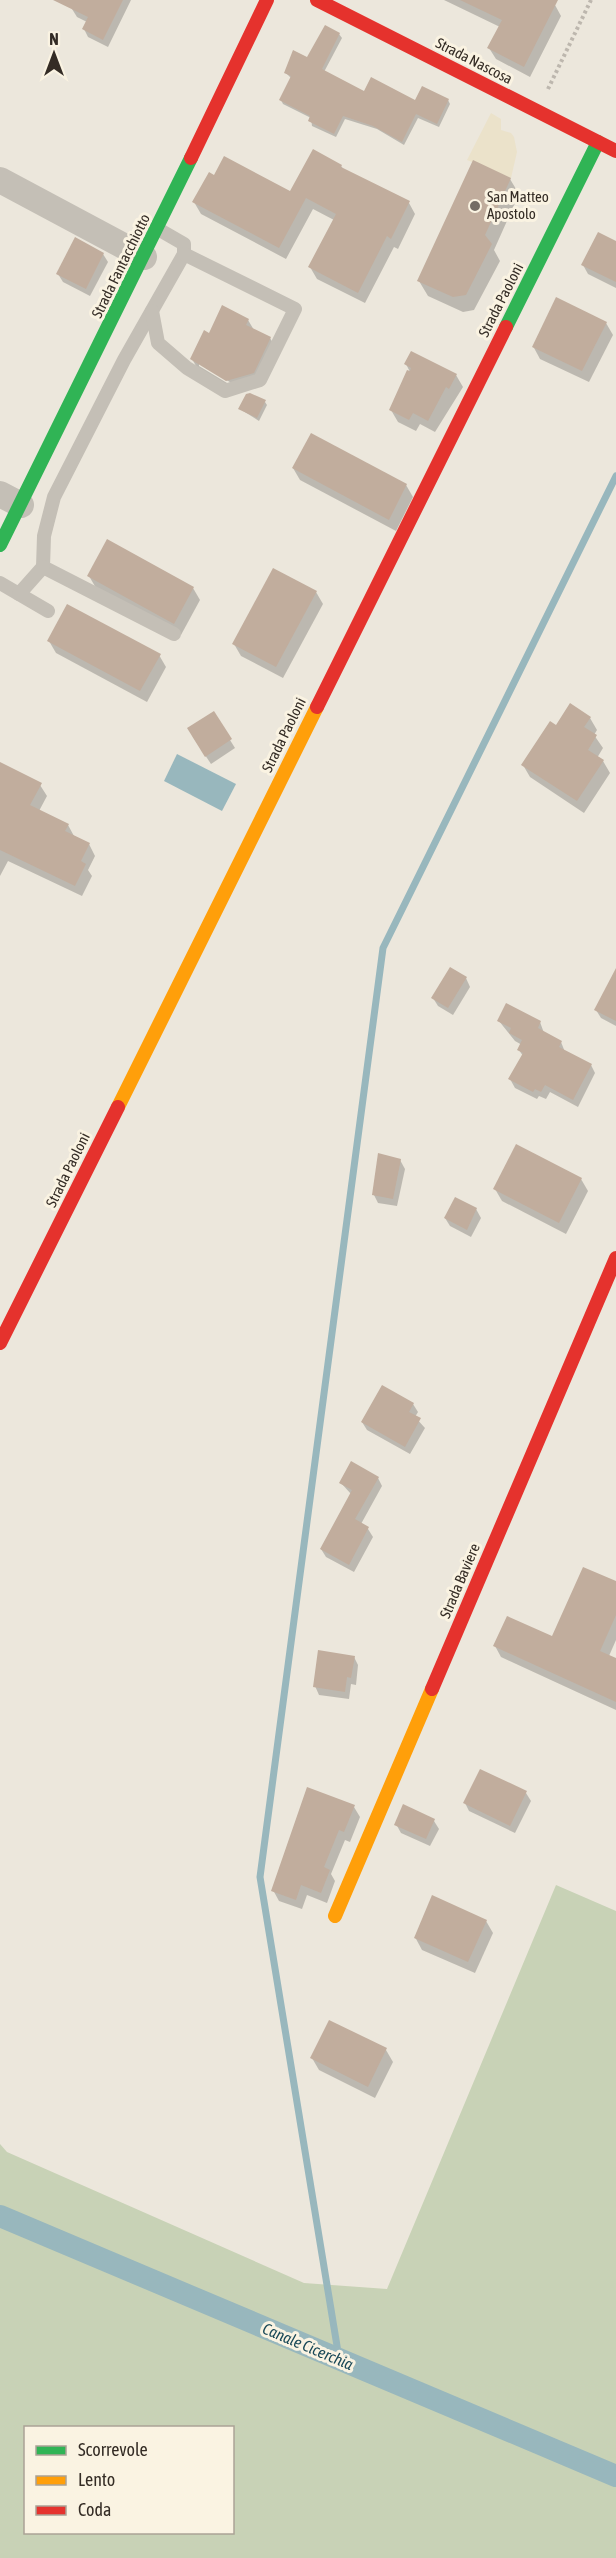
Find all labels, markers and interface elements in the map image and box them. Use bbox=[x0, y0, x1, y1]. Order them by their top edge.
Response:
north arrow bbox=[24, 24, 84, 84]
text: N bbox=[49, 30, 59, 48]
street label: Strada Nascosa bbox=[433, 34, 515, 87]
place label: San Matteo Apostolo bbox=[487, 188, 549, 222]
marker: San Matteo Apostolo bbox=[468, 199, 482, 213]
street label: Strada Fantacchiotto bbox=[88, 211, 153, 321]
street label: Strada Paoloni bbox=[475, 260, 526, 340]
street label: Strada Paoloni bbox=[258, 695, 309, 775]
street label: Strada Paoloni bbox=[42, 1130, 93, 1210]
street label: Strada Baviere bbox=[436, 1541, 483, 1621]
water label: Canale Cicerchia bbox=[260, 2319, 356, 2373]
legend bbox=[24, 2426, 234, 2534]
text: Scorrevole bbox=[78, 2439, 148, 2460]
text: Lento bbox=[78, 2469, 115, 2490]
text: Coda bbox=[78, 2499, 111, 2520]

